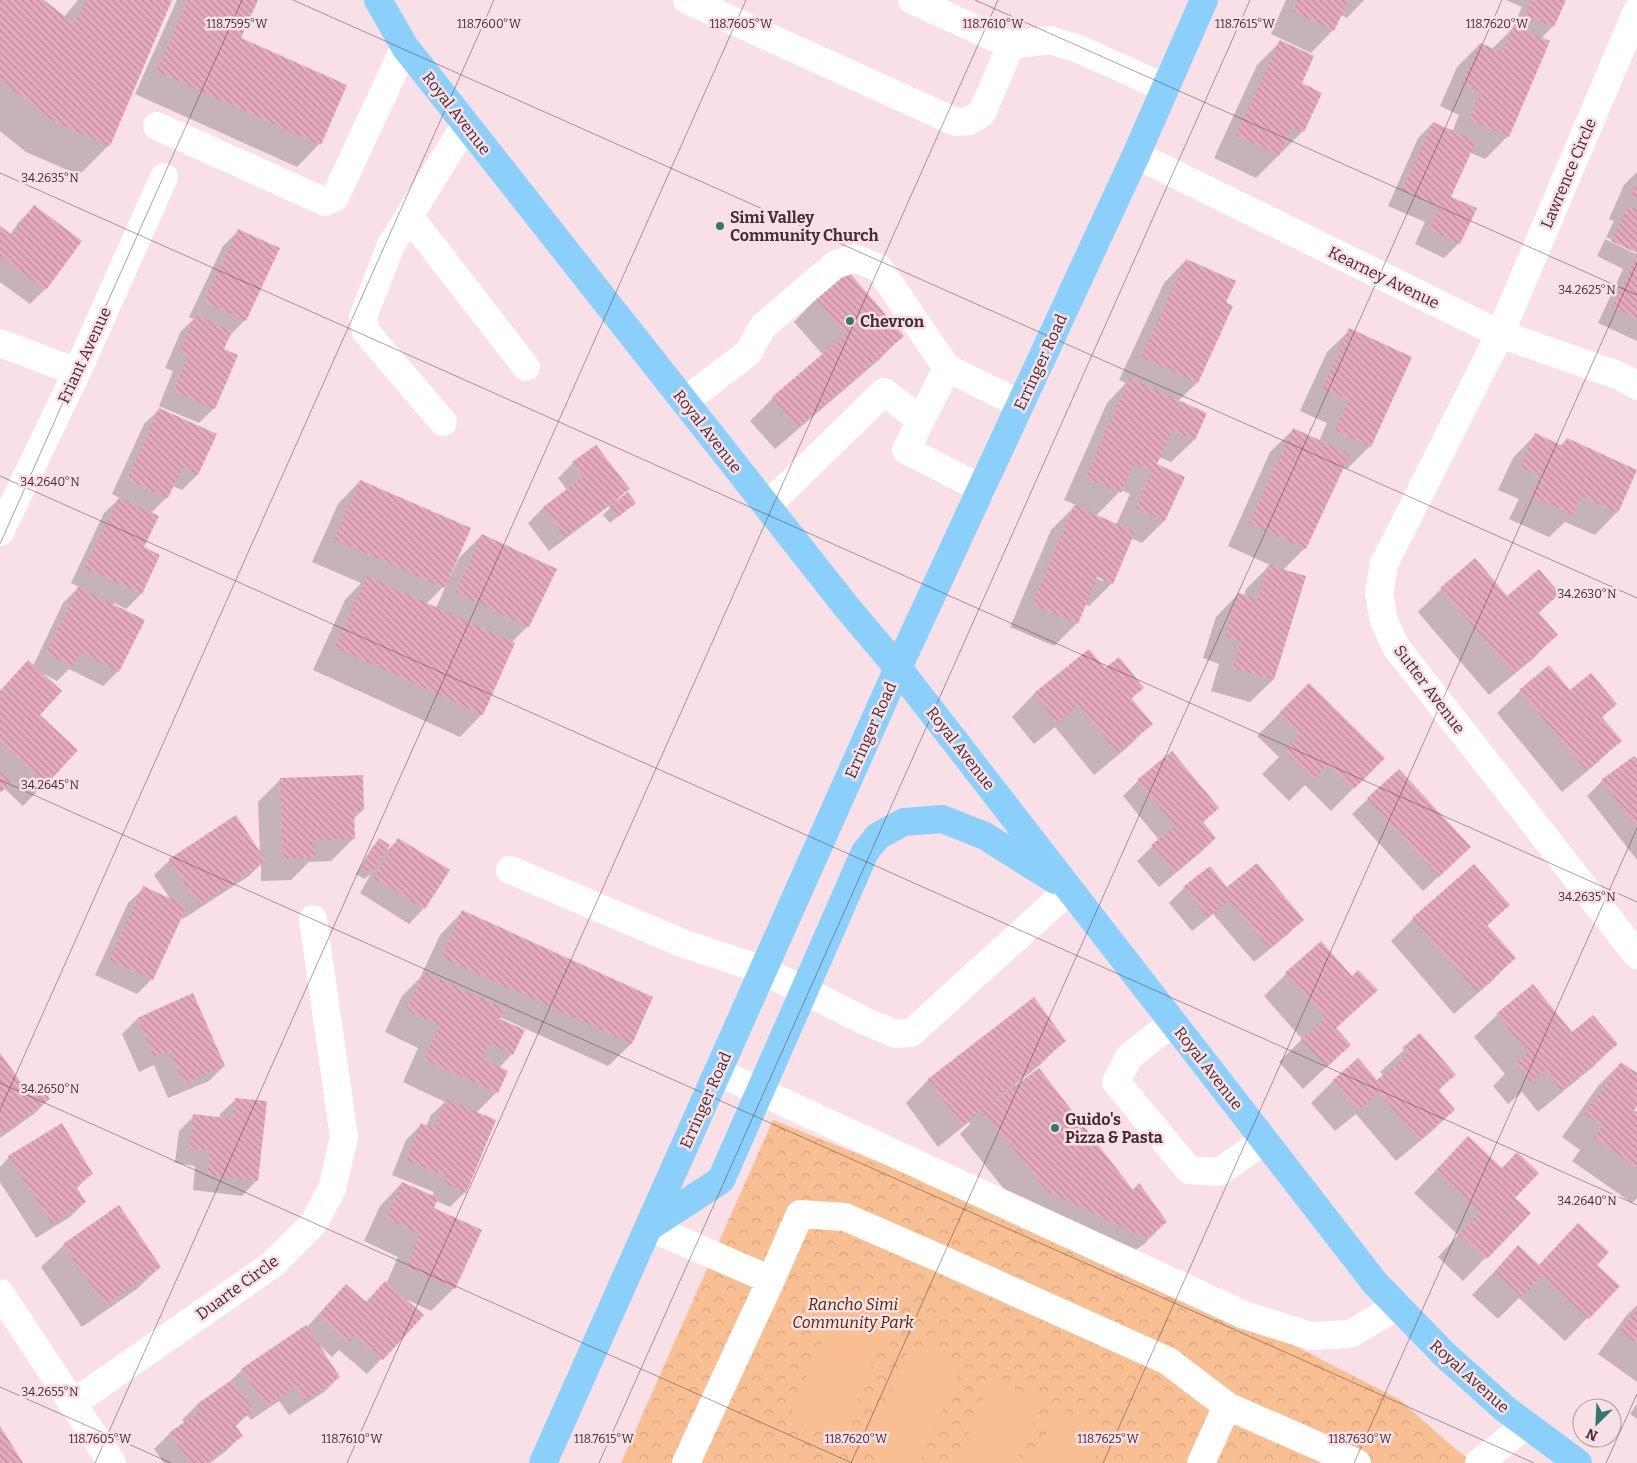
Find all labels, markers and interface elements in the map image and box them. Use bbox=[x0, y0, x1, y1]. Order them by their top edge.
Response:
text: 118.7595°W bbox=[206, 17, 268, 31]
text: 118.7600°W bbox=[457, 17, 522, 31]
text: 118.7605°W bbox=[710, 17, 773, 31]
text: 118.7610°W bbox=[962, 17, 1024, 31]
text: 118.7615°W bbox=[1215, 17, 1276, 31]
text: 118.7620°W bbox=[1466, 17, 1529, 31]
street label: Royal Avenue bbox=[418, 68, 495, 159]
street label: Lawrence Circle bbox=[1537, 115, 1600, 231]
text: 34.2635°N bbox=[21, 171, 79, 185]
place label: Simi Valley Community Church bbox=[730, 208, 879, 245]
marker: Simi Valley Community Church bbox=[714, 220, 726, 232]
street label: Kearney Avenue bbox=[1325, 242, 1443, 313]
text: 34.2625°N bbox=[1558, 283, 1616, 297]
street label: Friant Avenue bbox=[54, 304, 115, 406]
street label: Erringer Road bbox=[1010, 311, 1071, 413]
place label: Chevron bbox=[860, 312, 925, 331]
marker: Chevron bbox=[844, 315, 856, 327]
street label: Royal Avenue bbox=[669, 386, 746, 477]
text: 34.2640°N bbox=[20, 475, 80, 489]
text: 34.2630°N bbox=[1557, 587, 1617, 601]
street label: Sutter Avenue bbox=[1390, 641, 1469, 737]
street label: Erringer Road bbox=[841, 678, 900, 781]
street label: Royal Avenue bbox=[922, 703, 999, 794]
text: 34.2645°N bbox=[21, 778, 80, 792]
text: 34.2635°N bbox=[1558, 890, 1616, 904]
street label: Royal Avenue bbox=[1170, 1023, 1247, 1114]
street label: Erringer Road bbox=[676, 1048, 735, 1151]
text: 34.2650°N bbox=[21, 1082, 80, 1096]
place label: Guido's Pizza & Pasta bbox=[1065, 1110, 1163, 1147]
marker: Guido's Pizza & Pasta bbox=[1049, 1122, 1061, 1134]
text: 34.2640°N bbox=[1557, 1194, 1617, 1208]
street label: Duarte Circle bbox=[192, 1251, 282, 1324]
park label: Rancho Simi Community Park bbox=[792, 1295, 914, 1332]
street label: Royal Avenue bbox=[1426, 1336, 1513, 1417]
text: 34.2655°N bbox=[21, 1385, 79, 1399]
north arrow bbox=[1572, 1398, 1622, 1448]
text: N bbox=[1583, 1424, 1600, 1444]
text: 118.7605°W bbox=[69, 1432, 132, 1446]
text: 118.7610°W bbox=[321, 1432, 383, 1446]
text: 118.7615°W bbox=[574, 1432, 635, 1446]
text: 118.7620°W bbox=[825, 1432, 888, 1446]
text: 118.7625°W bbox=[1077, 1432, 1139, 1446]
text: 118.7630°W bbox=[1329, 1432, 1392, 1446]

